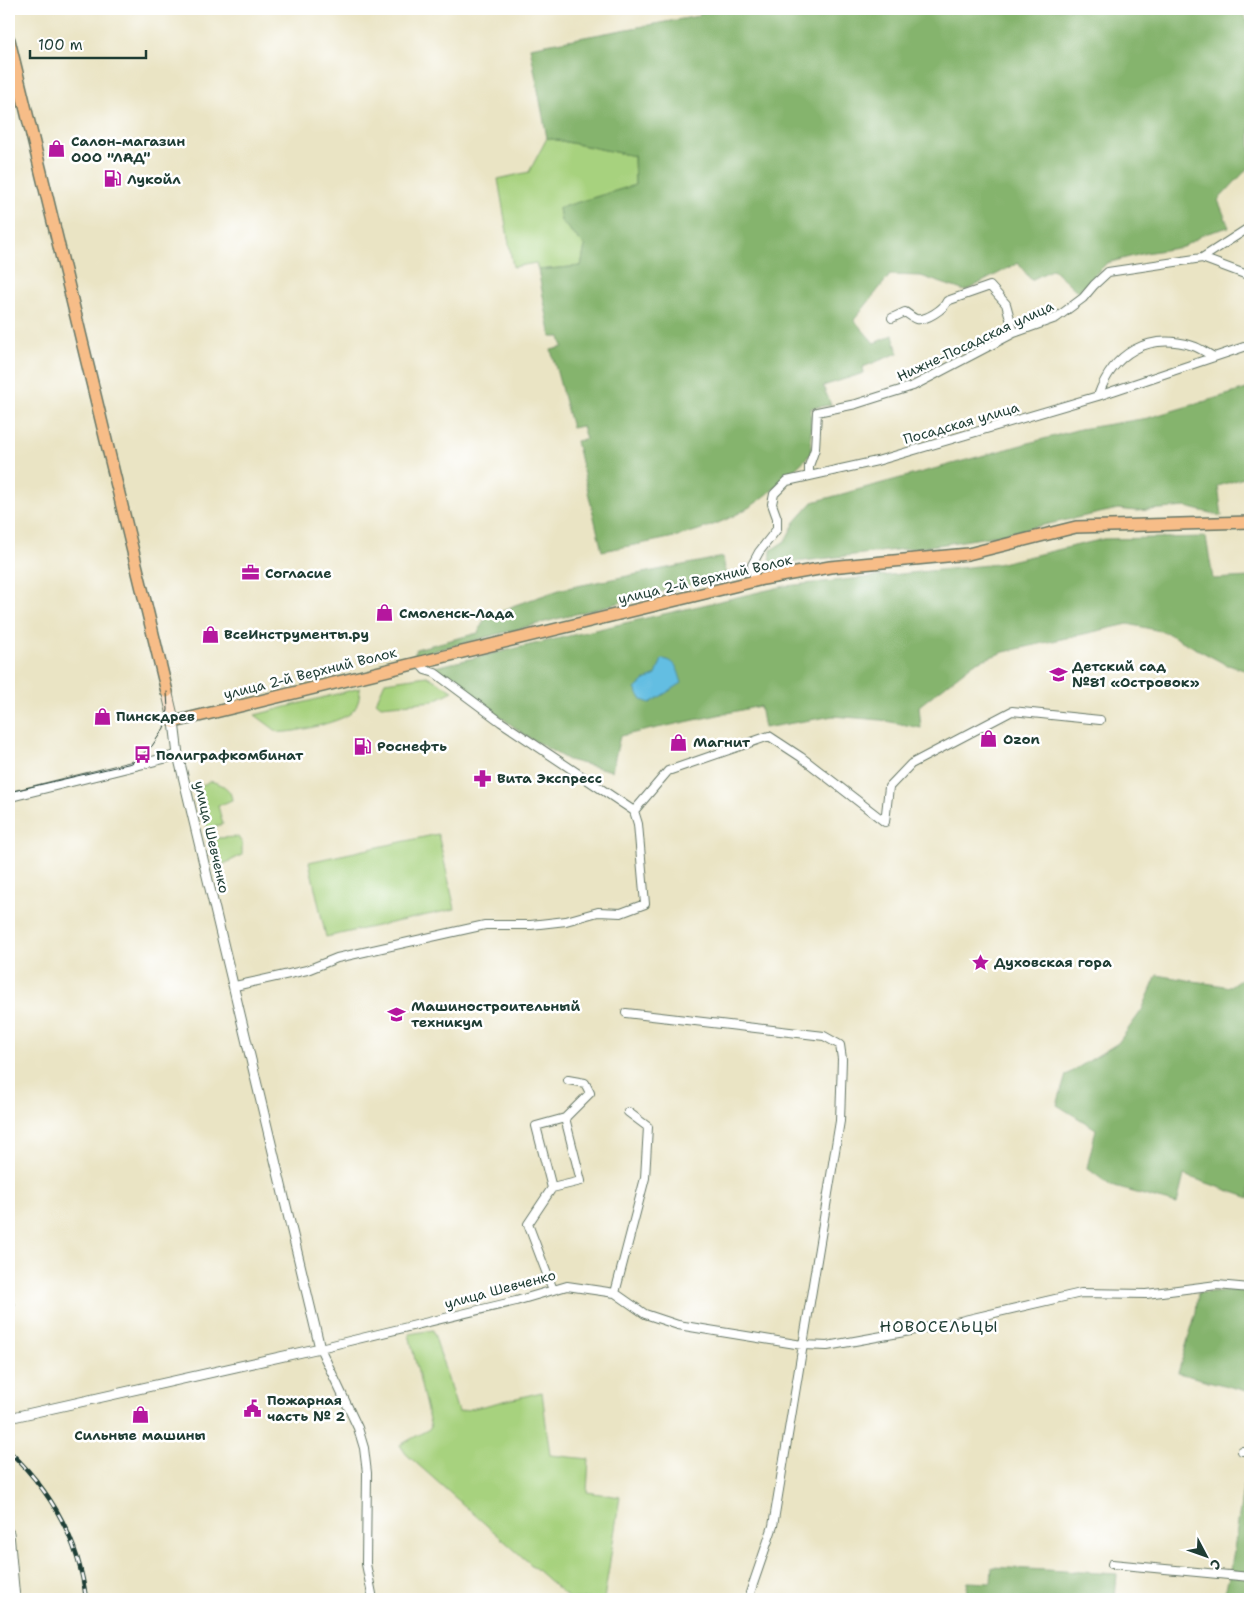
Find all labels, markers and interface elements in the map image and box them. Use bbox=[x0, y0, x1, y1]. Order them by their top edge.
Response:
scale bar bbox=[30, 28, 146, 60]
text: 100 m bbox=[38, 35, 83, 55]
place label: Салон-магазин ООО "ЛАД" bbox=[71, 132, 185, 166]
shop icon: Салон-магазин ООО "ЛАД" bbox=[47, 139, 67, 159]
fuel station icon: Лукойл bbox=[103, 169, 123, 189]
place label: Лукойл bbox=[127, 170, 181, 188]
street label: Нижне-Посадская улица bbox=[894, 297, 1056, 385]
street label: Посадская улица bbox=[901, 398, 1021, 448]
street label: улица 2-й Верхний Волок bbox=[616, 550, 794, 608]
office icon: Согласие bbox=[241, 563, 261, 583]
place label: Согласие bbox=[265, 564, 332, 582]
shop icon: Смоленск-Лада bbox=[375, 603, 395, 623]
place label: Смоленск-Лада bbox=[399, 604, 514, 622]
shop icon: ВсеИнструменты.ру bbox=[200, 624, 220, 644]
place label: ВсеИнструменты.ру bbox=[224, 625, 369, 643]
street label: улица 2-й Верхний Волок bbox=[221, 643, 399, 703]
place label: Детский сад №81 «Островок» bbox=[1072, 657, 1200, 691]
school or university icon: Детский сад №81 «Островок» bbox=[1048, 664, 1068, 684]
shop icon: Пинскдрев bbox=[92, 706, 112, 726]
place label: Пинскдрев bbox=[116, 707, 195, 725]
shop icon: Ozon bbox=[979, 729, 999, 749]
place label: Ozon bbox=[1003, 730, 1040, 748]
shop icon: Магнит bbox=[669, 732, 689, 752]
place label: Магнит bbox=[693, 733, 751, 751]
fuel station icon: Роснефть bbox=[353, 736, 373, 756]
place label: Роснефть bbox=[377, 737, 447, 755]
bus stop icon: Полиграфкомбинат bbox=[132, 745, 152, 765]
place label: Полиграфкомбинат bbox=[156, 746, 304, 764]
pharmacy icon: Вита Экспресс bbox=[473, 768, 493, 788]
place label: Вита Экспресс bbox=[497, 769, 602, 787]
street label: улица Шевченко bbox=[190, 779, 234, 895]
place icon: Духовская гора bbox=[970, 952, 990, 972]
place label: Духовская гора bbox=[994, 953, 1112, 971]
place label: Машиностроительный техникум bbox=[411, 997, 580, 1031]
school or university icon: Машиностроительный техникум bbox=[387, 1004, 407, 1024]
street label: улица Шевченко bbox=[442, 1265, 558, 1313]
district label: НОВОСЕЛЬЦЫ bbox=[880, 1316, 998, 1337]
place label: Пожарная часть № 2 bbox=[267, 1391, 346, 1425]
public building icon: Пожарная часть № 2 bbox=[243, 1398, 263, 1418]
shop icon: Сильные машины bbox=[130, 1405, 150, 1425]
place label: Сильные машины bbox=[74, 1426, 206, 1444]
north arrow bbox=[1182, 1530, 1232, 1580]
text: С bbox=[1206, 1555, 1225, 1574]

